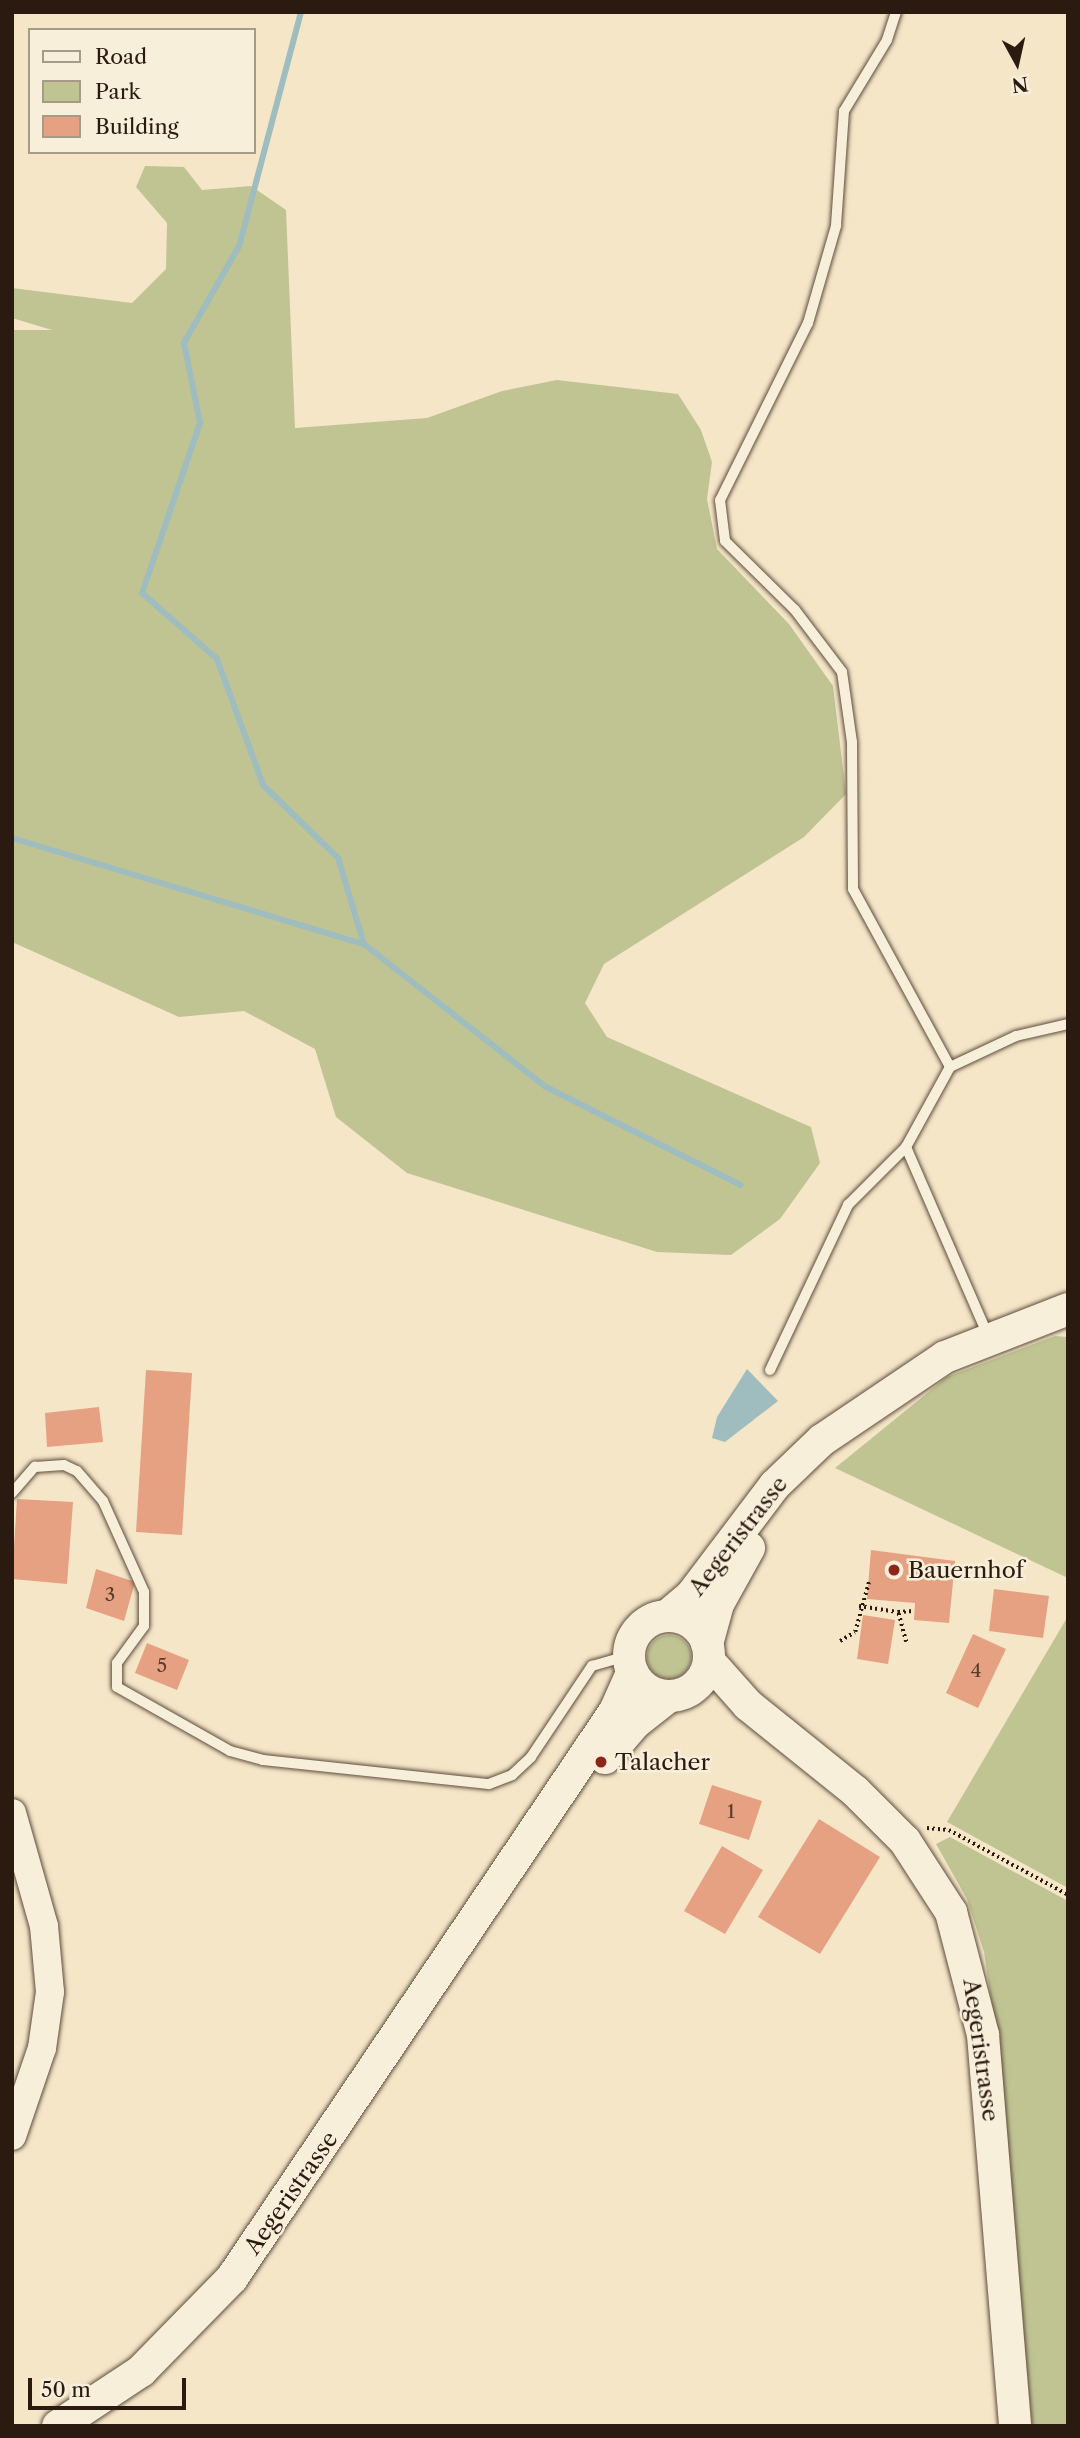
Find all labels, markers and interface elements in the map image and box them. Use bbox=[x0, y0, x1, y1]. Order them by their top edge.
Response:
legend bbox=[28, 28, 256, 154]
north arrow bbox=[982, 28, 1052, 98]
text: Road bbox=[95, 44, 147, 69]
text: N bbox=[1010, 72, 1030, 97]
text: Park bbox=[95, 79, 141, 104]
text: Building bbox=[95, 114, 179, 139]
street label: Aegeristrasse bbox=[683, 1471, 793, 1601]
place label: Bauernhof bbox=[908, 1556, 1024, 1584]
marker: Bauernhof bbox=[886, 1562, 902, 1578]
house number: 3 bbox=[105, 1584, 115, 1606]
house number: 5 bbox=[157, 1655, 167, 1677]
house number: 4 bbox=[971, 1660, 981, 1682]
place label: Talacher bbox=[615, 1748, 710, 1776]
marker: Talacher bbox=[593, 1754, 609, 1770]
house number: 1 bbox=[727, 1801, 735, 1823]
street label: Aegeristrasse bbox=[957, 1977, 1005, 2123]
street label: Aegeristrasse bbox=[238, 2126, 344, 2260]
scale bar bbox=[32, 2364, 189, 2408]
text: 50 m bbox=[41, 2377, 91, 2402]

